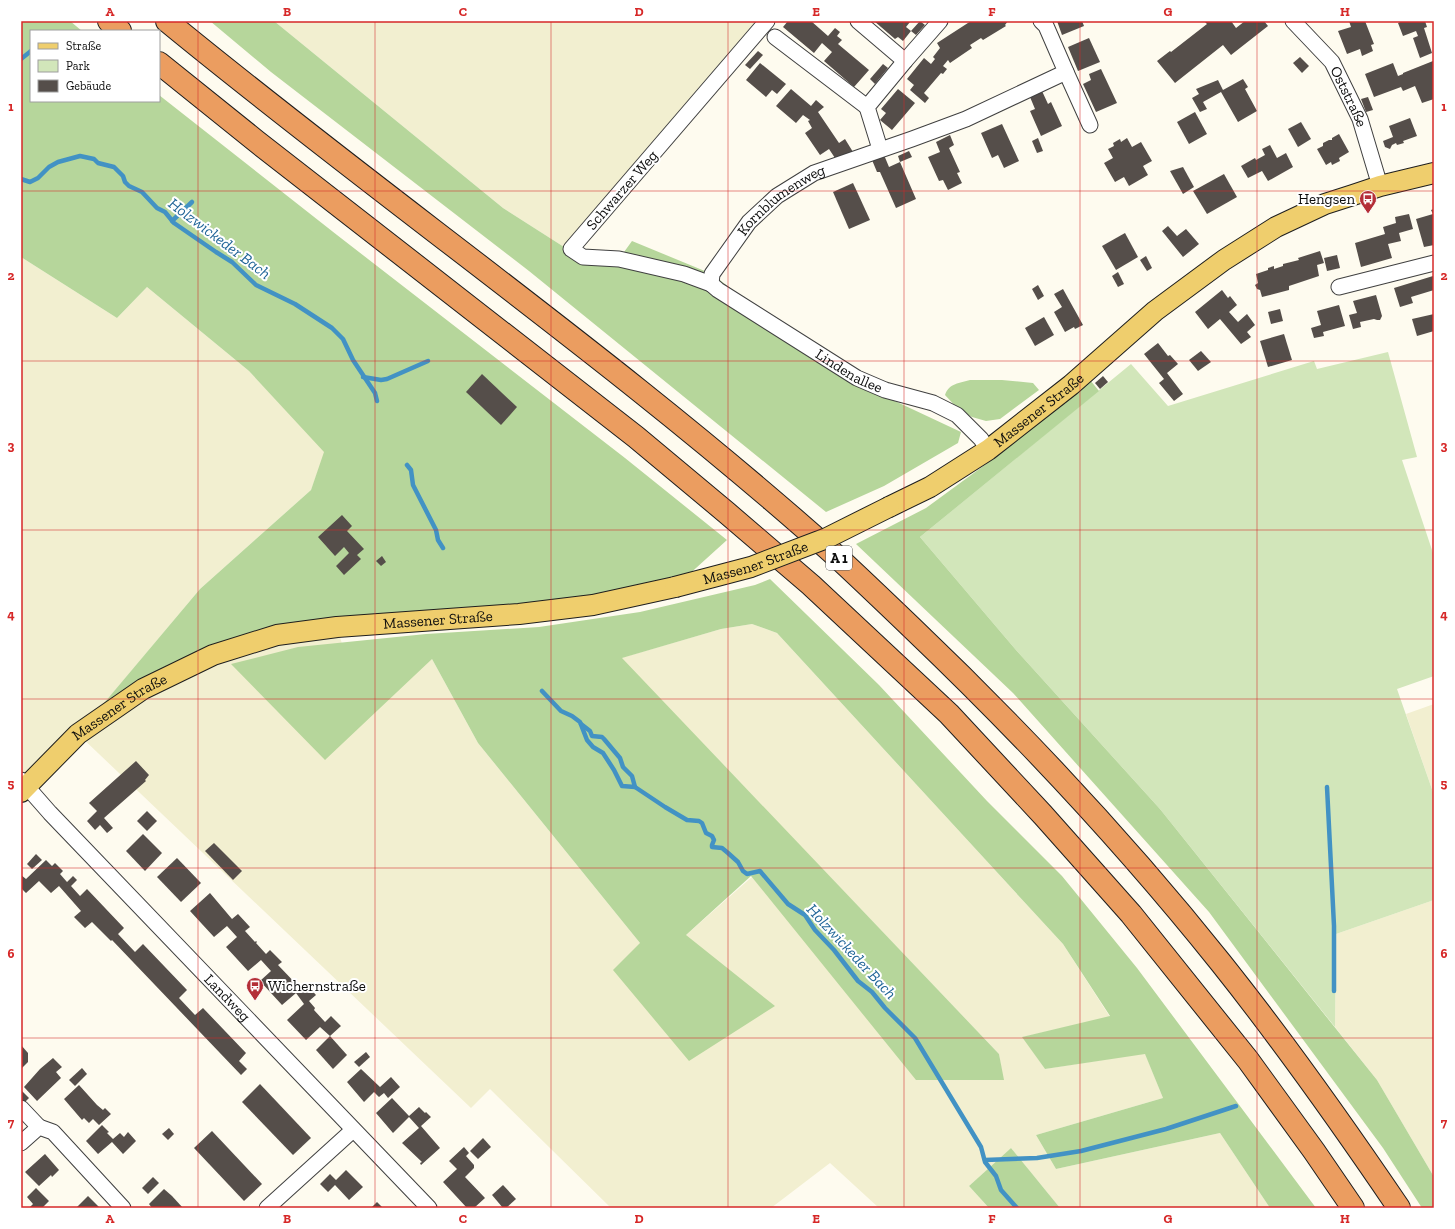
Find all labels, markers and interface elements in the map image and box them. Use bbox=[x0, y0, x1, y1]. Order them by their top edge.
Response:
text: A bbox=[106, 4, 115, 19]
text: B bbox=[283, 4, 291, 19]
text: C bbox=[459, 4, 467, 19]
text: D bbox=[634, 4, 644, 19]
text: E bbox=[812, 4, 820, 19]
text: F bbox=[988, 4, 996, 19]
text: G bbox=[1164, 4, 1173, 19]
text: H bbox=[1340, 4, 1350, 19]
legend bbox=[30, 30, 160, 102]
text: Straße bbox=[66, 39, 102, 53]
text: Park bbox=[66, 59, 91, 73]
street label: Oststraße bbox=[1326, 63, 1371, 129]
text: Gebäude bbox=[66, 79, 111, 93]
text: 1 bbox=[8, 99, 14, 114]
text: 1 bbox=[1441, 99, 1447, 114]
street label: Schwarzer Weg bbox=[583, 146, 661, 234]
street label: Kornblumenweg bbox=[733, 161, 827, 239]
bus stop icon: Hengsen bbox=[1358, 189, 1378, 214]
place label: Hengsen bbox=[1298, 190, 1355, 208]
water label: Holzwickeder Bach bbox=[165, 194, 275, 283]
text: 2 bbox=[8, 268, 15, 283]
text: 2 bbox=[1441, 268, 1448, 283]
street label: Lindenallee bbox=[812, 345, 885, 397]
street label: Massener Straße bbox=[990, 369, 1087, 451]
text: 3 bbox=[8, 438, 15, 453]
text: 3 bbox=[1441, 438, 1448, 453]
street label: Massener Straße bbox=[701, 537, 811, 588]
road number: A 1 bbox=[826, 546, 852, 570]
text: 4 bbox=[7, 607, 15, 622]
street label: Massener Straße bbox=[383, 607, 493, 633]
text: 4 bbox=[1440, 607, 1448, 622]
street label: Massener Straße bbox=[69, 670, 170, 744]
text: 5 bbox=[8, 776, 15, 791]
text: 5 bbox=[1441, 776, 1448, 791]
water label: Holzwickeder Bach bbox=[803, 900, 901, 1003]
text: 6 bbox=[8, 946, 15, 961]
text: 6 bbox=[1441, 946, 1448, 961]
street label: Landweg bbox=[200, 970, 254, 1025]
bus stop icon: Wichernstraße bbox=[245, 976, 265, 1001]
place label: Wichernstraße bbox=[268, 977, 366, 995]
text: 7 bbox=[8, 1115, 15, 1130]
text: 7 bbox=[1441, 1115, 1448, 1130]
text: A bbox=[106, 1211, 115, 1226]
text: B bbox=[283, 1211, 291, 1226]
text: C bbox=[459, 1211, 467, 1226]
text: D bbox=[634, 1211, 644, 1226]
text: E bbox=[812, 1211, 820, 1226]
text: F bbox=[988, 1211, 996, 1226]
text: G bbox=[1164, 1211, 1173, 1226]
text: H bbox=[1340, 1211, 1350, 1226]

